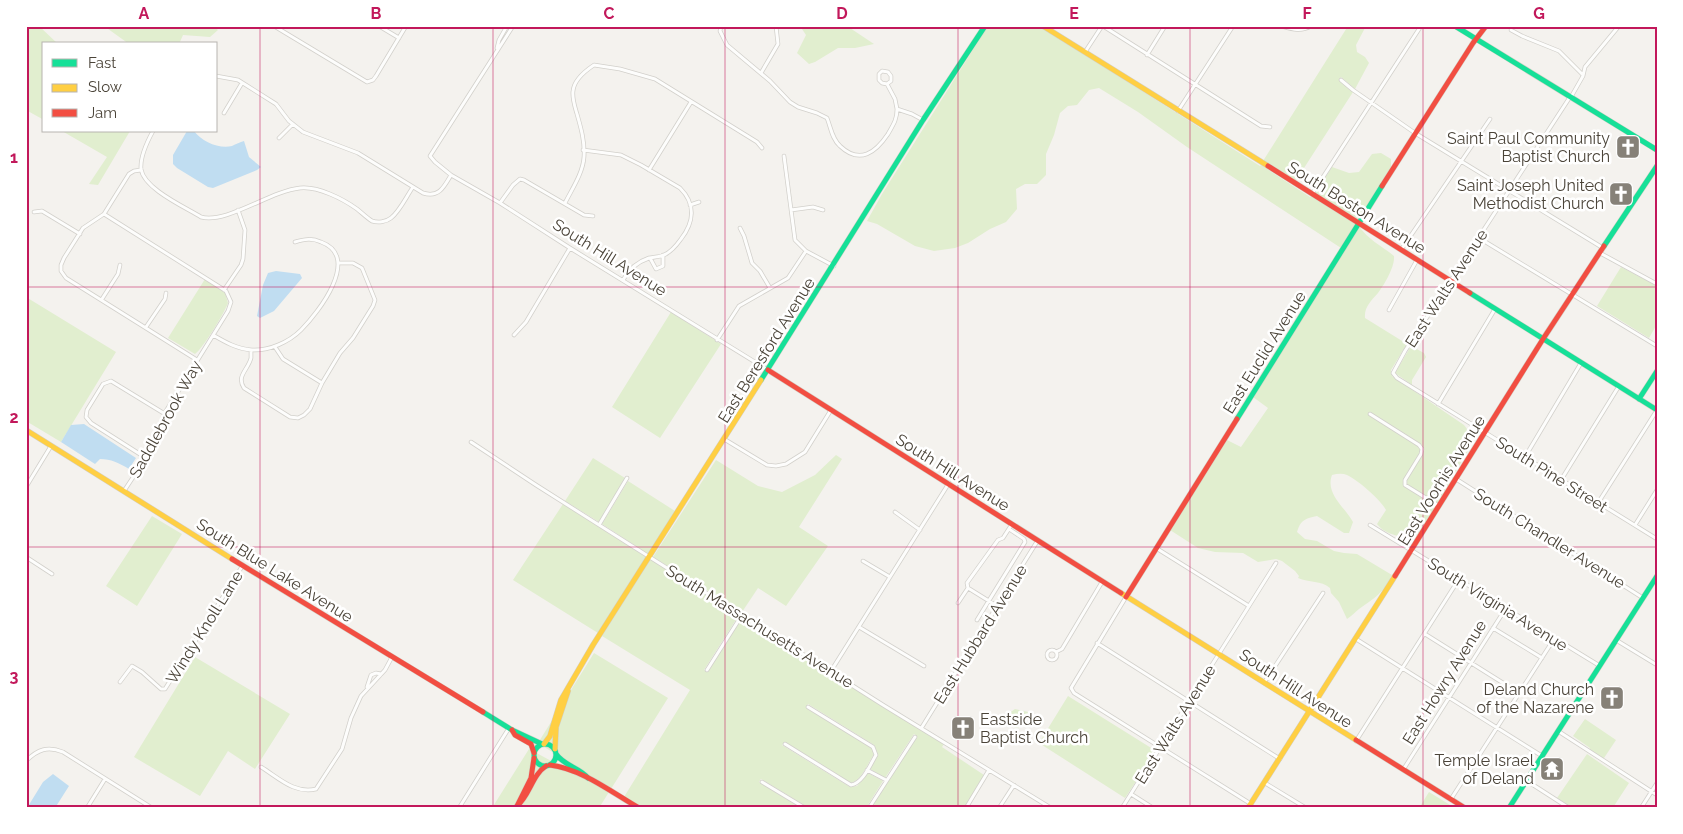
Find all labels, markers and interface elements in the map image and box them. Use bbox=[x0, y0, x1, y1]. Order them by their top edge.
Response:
text: A bbox=[139, 4, 150, 23]
text: B bbox=[371, 4, 382, 23]
text: C bbox=[604, 4, 615, 23]
text: D bbox=[836, 4, 848, 23]
text: E bbox=[1069, 4, 1079, 23]
text: F bbox=[1302, 4, 1312, 23]
text: G bbox=[1533, 4, 1545, 23]
legend bbox=[42, 42, 218, 132]
text: Fast bbox=[88, 54, 116, 72]
text: Slow bbox=[88, 78, 122, 96]
text: Jam bbox=[88, 104, 117, 122]
place label: Saint Paul Community Baptist Church bbox=[1447, 129, 1610, 166]
church icon: Saint Paul Community Baptist Church bbox=[1615, 134, 1641, 160]
text: 1 bbox=[10, 148, 18, 167]
street label: South Boston Avenue bbox=[1284, 157, 1429, 258]
place label: Saint Joseph United Methodist Church bbox=[1457, 176, 1604, 213]
church icon: Saint Joseph United Methodist Church bbox=[1608, 181, 1634, 207]
street label: South Hill Avenue bbox=[549, 215, 670, 300]
street label: East Walts Avenue bbox=[1401, 226, 1492, 351]
street label: East Beresford Avenue bbox=[714, 274, 819, 426]
street label: East Euclid Avenue bbox=[1219, 287, 1310, 417]
street label: Saddlebrook Way bbox=[125, 357, 206, 481]
text: 2 bbox=[9, 408, 19, 427]
street label: East Voorhis Avenue bbox=[1394, 412, 1489, 549]
street label: South Hill Avenue bbox=[892, 430, 1013, 515]
street label: South Pine Street bbox=[1492, 432, 1612, 517]
street label: South Chandler Avenue bbox=[1471, 484, 1629, 593]
street label: South Blue Lake Avenue bbox=[193, 514, 356, 626]
street label: South Virginia Avenue bbox=[1424, 554, 1571, 655]
street label: South Massachusetts Avenue bbox=[663, 561, 857, 692]
street label: East Hubbard Avenue bbox=[930, 561, 1031, 707]
street label: Windy Knoll Lane bbox=[162, 567, 247, 687]
street label: East Howry Avenue bbox=[1398, 617, 1490, 748]
street label: South Hill Avenue bbox=[1236, 645, 1356, 732]
street label: East Walts Avenue bbox=[1131, 661, 1220, 787]
text: 3 bbox=[10, 667, 19, 686]
place label: Deland Church of the Nazarene bbox=[1476, 680, 1594, 717]
church icon: Deland Church of the Nazarene bbox=[1599, 685, 1625, 711]
place label: Eastside Baptist Church bbox=[980, 710, 1088, 747]
church icon: Eastside Baptist Church bbox=[950, 715, 976, 741]
place label: Temple Israel of Deland bbox=[1435, 751, 1535, 788]
temple icon: Temple Israel of Deland bbox=[1539, 756, 1565, 782]

